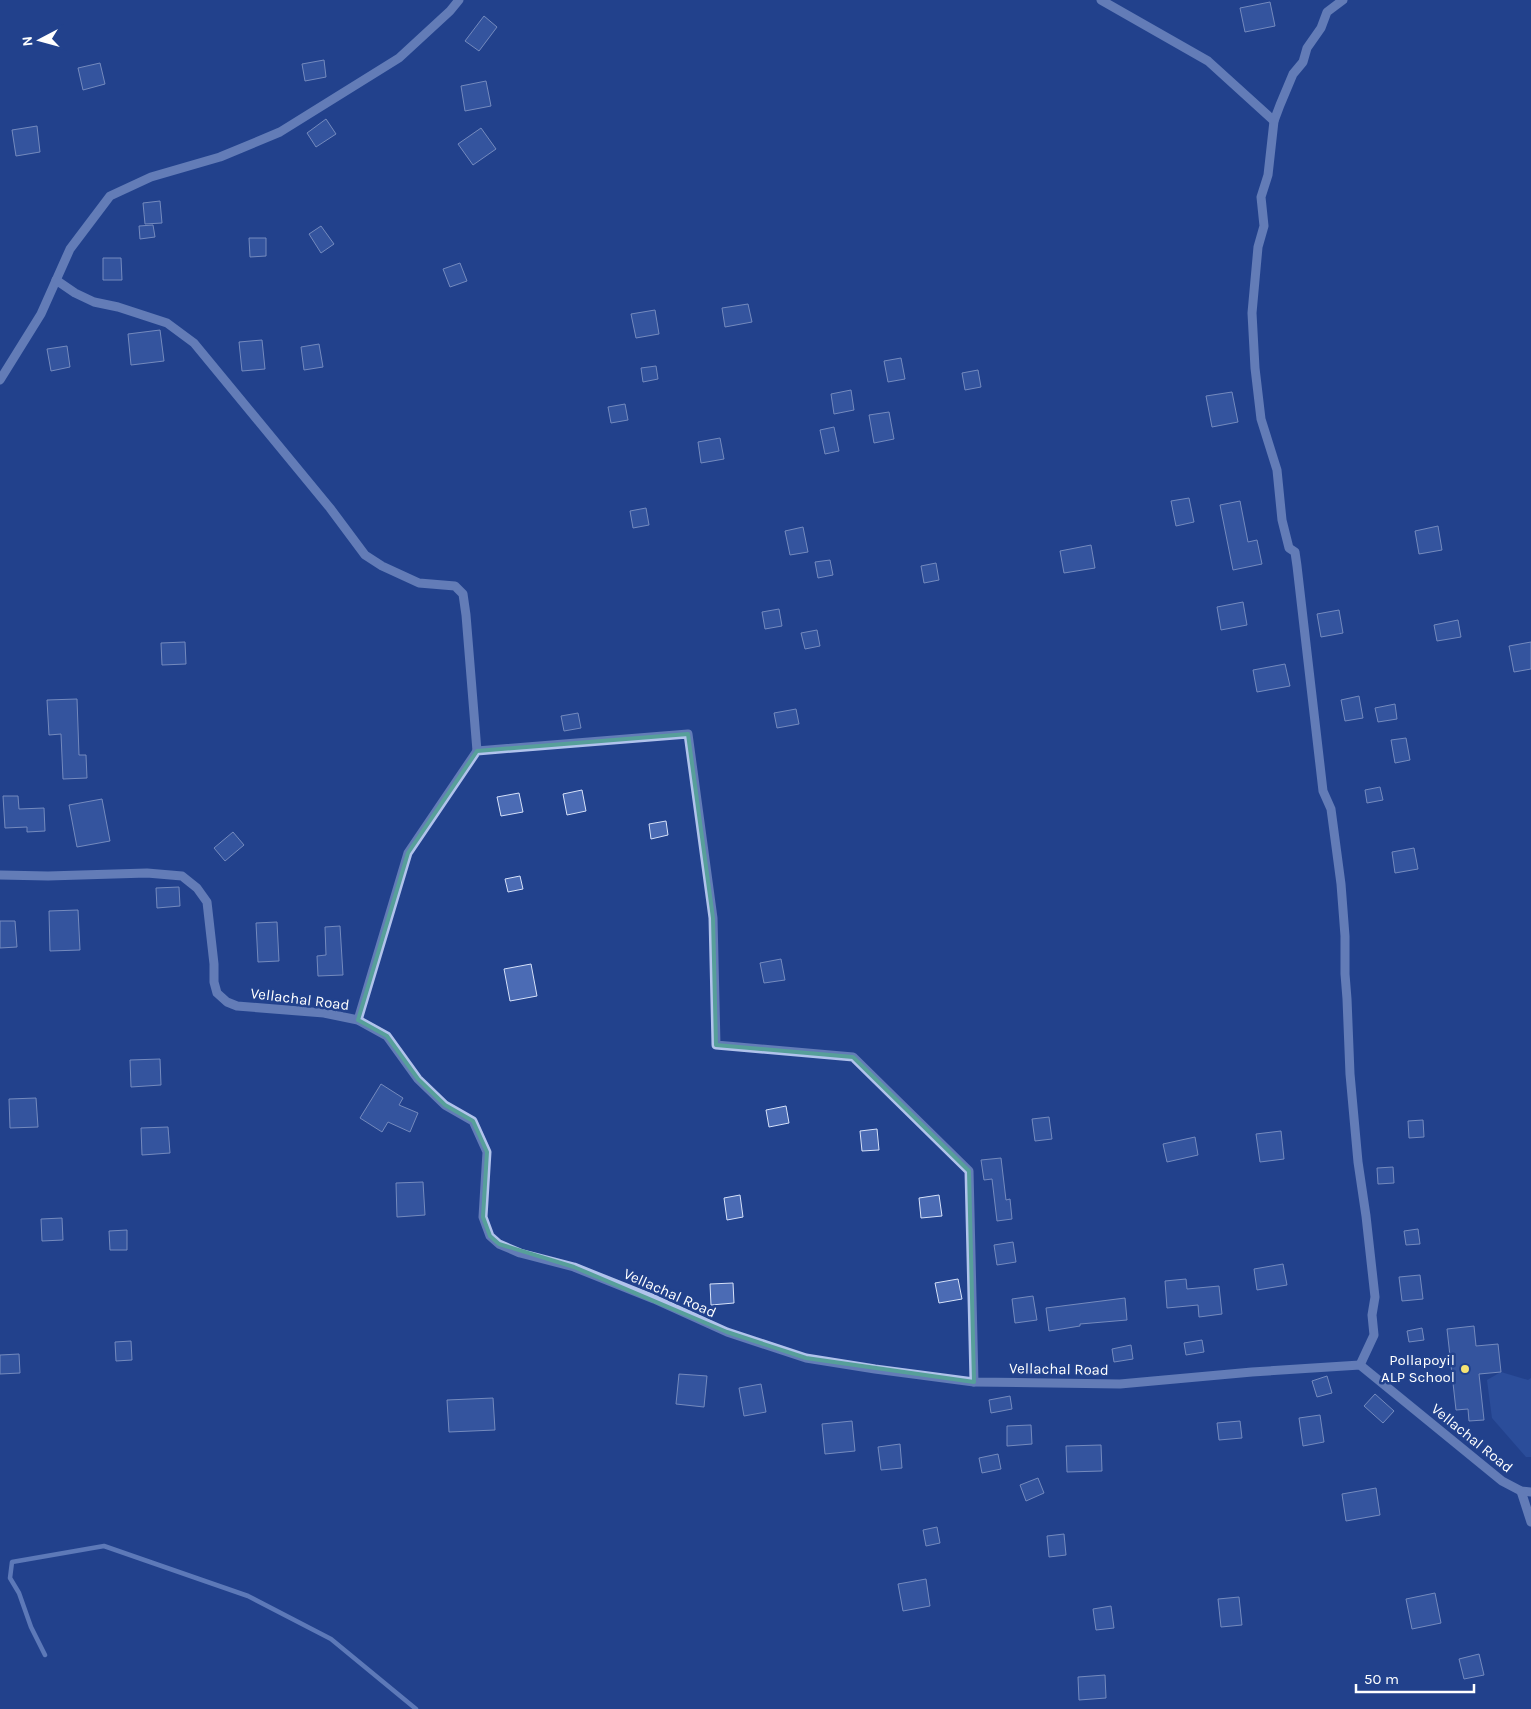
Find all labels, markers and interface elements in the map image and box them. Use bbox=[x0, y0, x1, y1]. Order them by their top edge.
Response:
north arrow bbox=[15, 15, 65, 65]
text: N bbox=[19, 35, 37, 47]
street label: Vellachal Road bbox=[249, 984, 351, 1014]
street label: Vellachal Road bbox=[621, 1265, 719, 1321]
place label: Pollapoyil ALP School bbox=[1381, 1351, 1455, 1386]
street label: Vellachal Road bbox=[1009, 1359, 1109, 1379]
marker: Pollapoyil ALP School bbox=[1459, 1363, 1471, 1375]
street label: Vellachal Road bbox=[1428, 1400, 1516, 1476]
scale bar bbox=[1356, 1662, 1474, 1694]
text: 50 m bbox=[1364, 1670, 1399, 1688]

